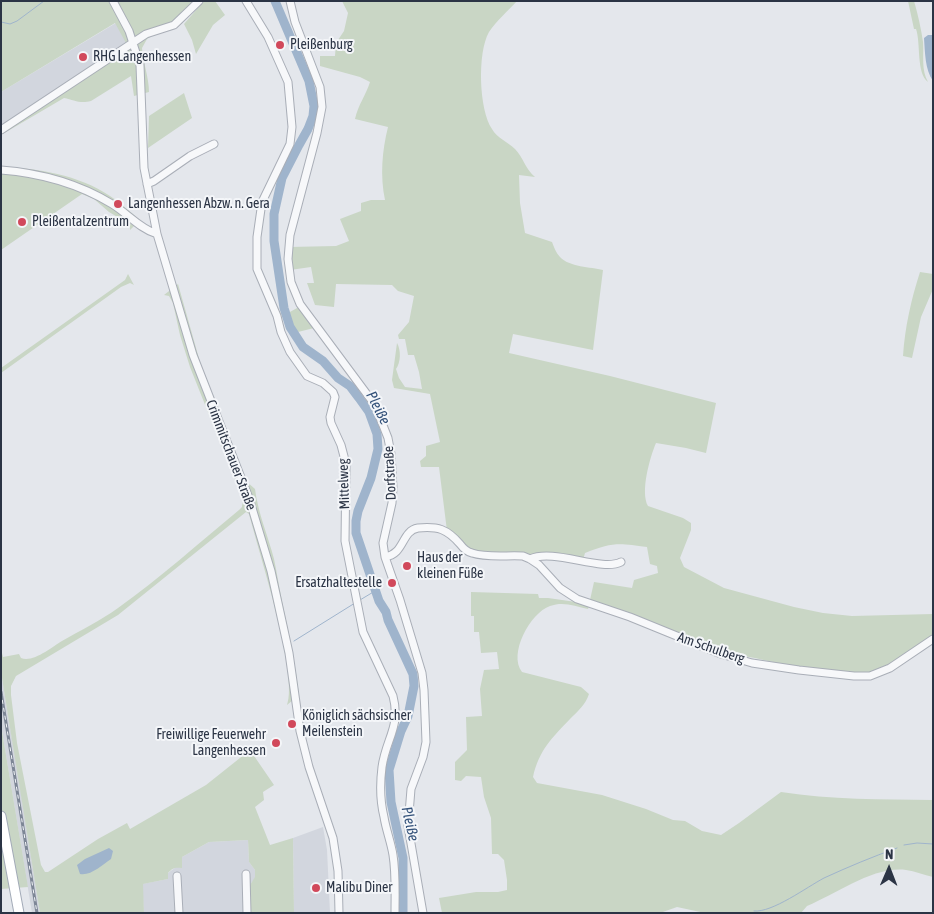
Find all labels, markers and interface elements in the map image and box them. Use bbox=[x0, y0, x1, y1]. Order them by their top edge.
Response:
place label: Pleißenburg bbox=[290, 37, 353, 53]
marker: Pleißenburg bbox=[274, 39, 286, 51]
place label: RHG Langenhessen bbox=[93, 49, 191, 65]
marker: RHG Langenhessen bbox=[77, 51, 89, 63]
place label: Langenhessen Abzw. n. Gera bbox=[128, 196, 270, 212]
marker: Langenhessen Abzw. n. Gera bbox=[112, 198, 124, 210]
place label: Pleißentalzentrum bbox=[32, 214, 129, 230]
marker: Pleißentalzentrum bbox=[16, 216, 28, 228]
water label: Pleiße bbox=[362, 388, 394, 428]
street label: Crimmitschauer Straße bbox=[202, 397, 260, 513]
street label: Dorfstraße bbox=[380, 445, 400, 501]
street label: Mittelweg bbox=[335, 458, 353, 510]
place label: Haus der kleinen Füße bbox=[417, 550, 483, 582]
marker: Haus der kleinen Füße bbox=[401, 560, 413, 572]
place label: Ersatzhaltestelle bbox=[295, 575, 382, 591]
marker: Ersatzhaltestelle bbox=[386, 577, 398, 589]
street label: Am Schulberg bbox=[675, 629, 747, 667]
place label: Königlich sächsischer Meilenstein bbox=[302, 708, 411, 740]
marker: Königlich sächsischer Meilenstein bbox=[286, 718, 298, 730]
place label: Freiwillige Feuerwehr Langenhessen bbox=[156, 727, 266, 760]
marker: Freiwillige Feuerwehr Langenhessen bbox=[270, 737, 282, 749]
water label: Pleiße bbox=[397, 805, 423, 843]
north arrow bbox=[864, 844, 914, 894]
text: N bbox=[885, 846, 894, 862]
place label: Malibu Diner bbox=[326, 880, 392, 896]
marker: Malibu Diner bbox=[310, 882, 322, 894]

